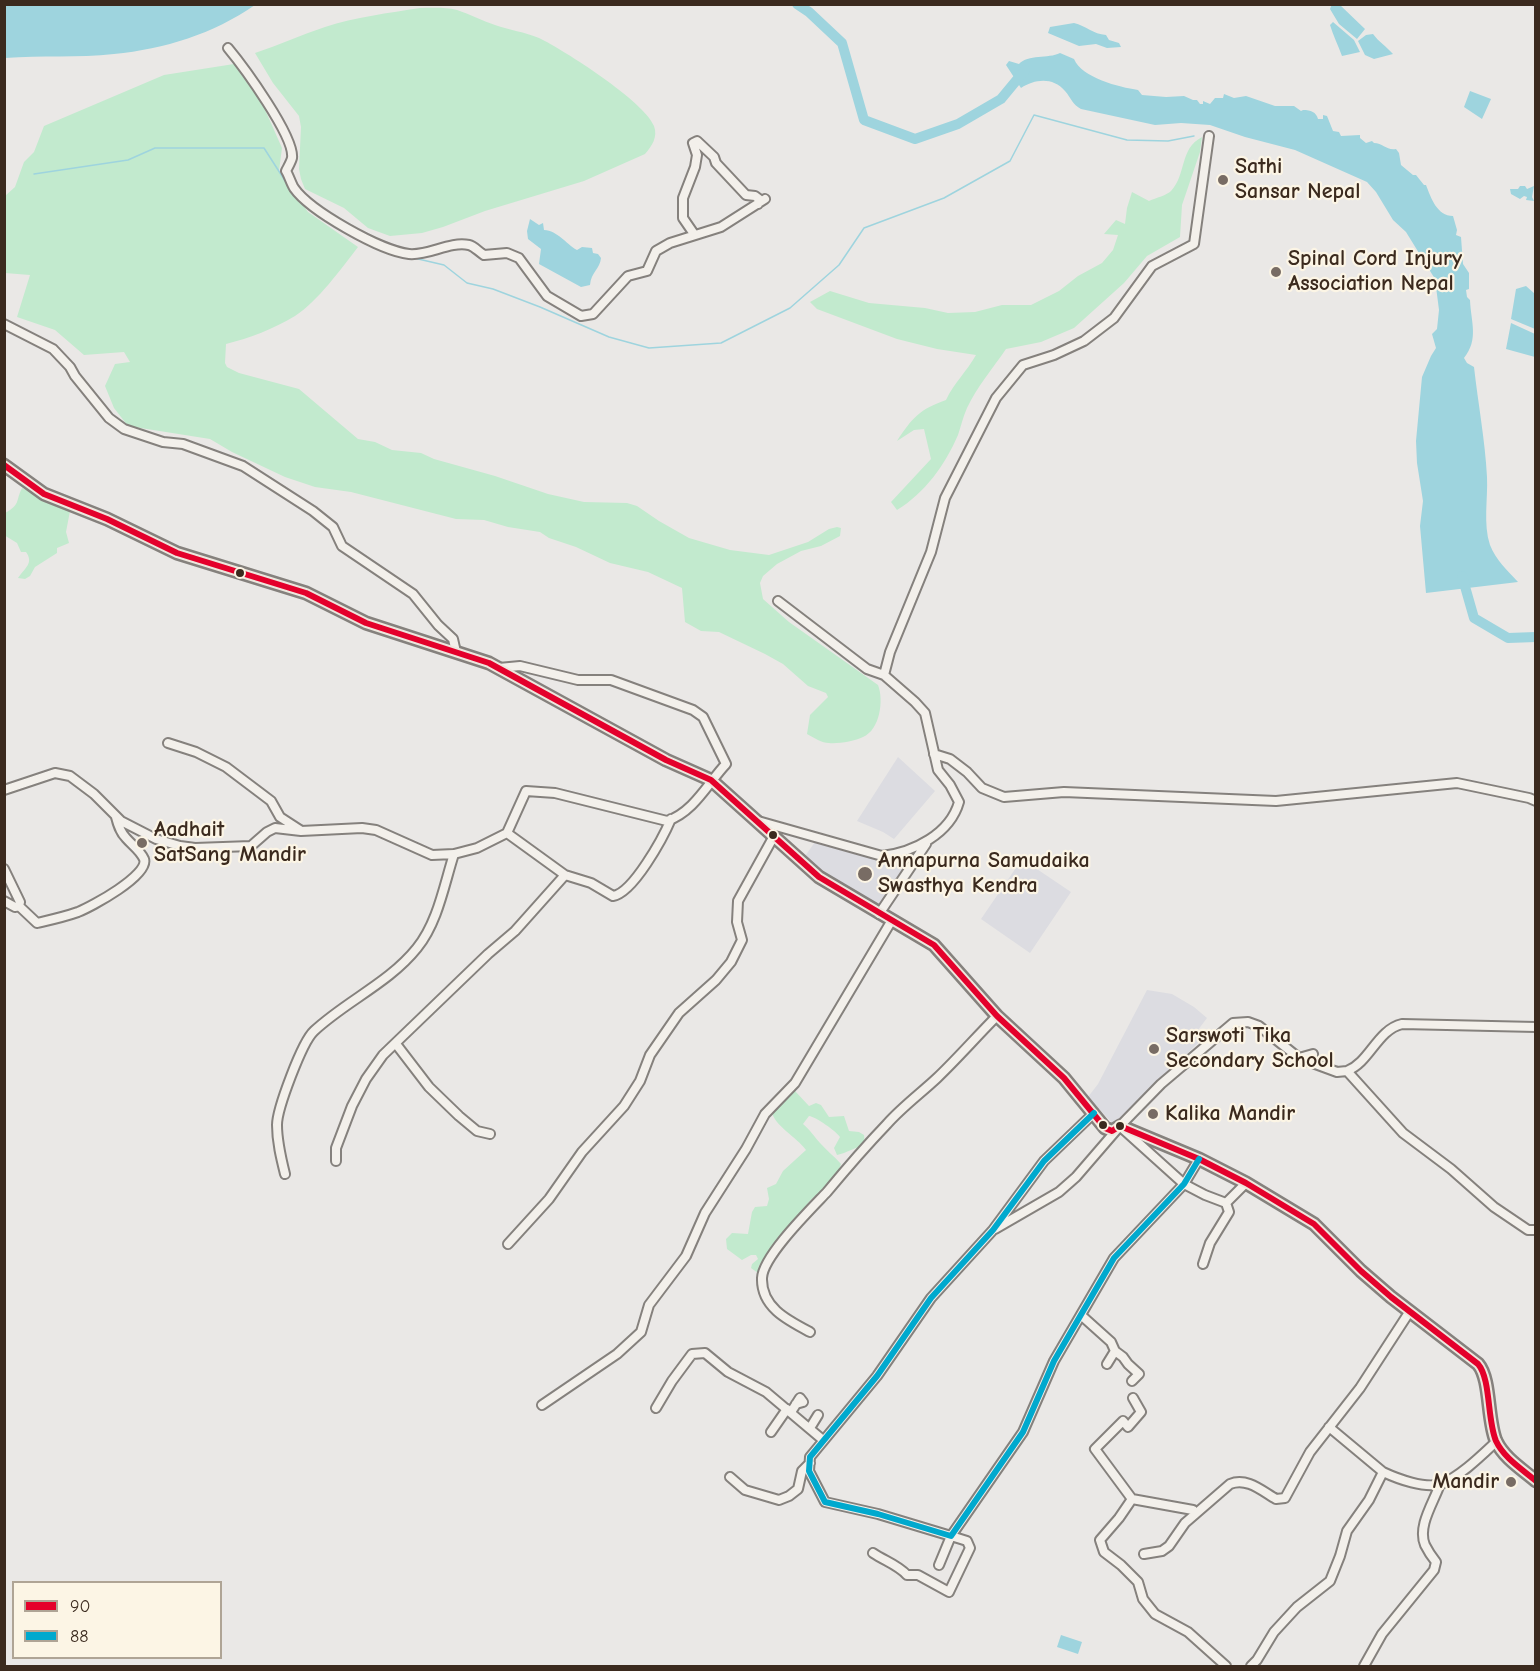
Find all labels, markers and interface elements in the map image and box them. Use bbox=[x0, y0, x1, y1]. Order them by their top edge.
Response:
place label: Sathi Sansar Nepal bbox=[1235, 154, 1360, 206]
marker: Sathi Sansar Nepal bbox=[1216, 173, 1230, 187]
place label: Spinal Cord Injury Association Nepal bbox=[1288, 246, 1462, 298]
marker: Spinal Cord Injury Association Nepal bbox=[1269, 265, 1283, 279]
unlabelled marker bbox=[234, 567, 246, 579]
place label: Aadhait SatSang Mandir bbox=[154, 817, 306, 868]
unlabelled marker bbox=[767, 829, 779, 841]
marker: Aadhait SatSang Mandir bbox=[135, 836, 149, 850]
place label: Annapurna Samudaika Swasthya Kendra bbox=[878, 848, 1090, 900]
marker: Annapurna Samudaika Swasthya Kendra bbox=[856, 865, 874, 883]
place label: Sarswoti Tika Secondary School bbox=[1166, 1023, 1334, 1074]
marker: Sarswoti Tika Secondary School bbox=[1147, 1042, 1161, 1056]
place label: Kalika Mandir bbox=[1165, 1101, 1295, 1127]
marker: Kalika Mandir bbox=[1146, 1107, 1160, 1121]
unlabelled marker bbox=[1097, 1119, 1109, 1131]
unlabelled marker bbox=[1114, 1120, 1126, 1132]
place label: Mandir bbox=[1432, 1469, 1499, 1495]
marker: Mandir bbox=[1504, 1475, 1518, 1489]
legend bbox=[12, 1581, 222, 1659]
text: 90 bbox=[70, 1596, 91, 1617]
text: 88 bbox=[70, 1626, 89, 1647]

